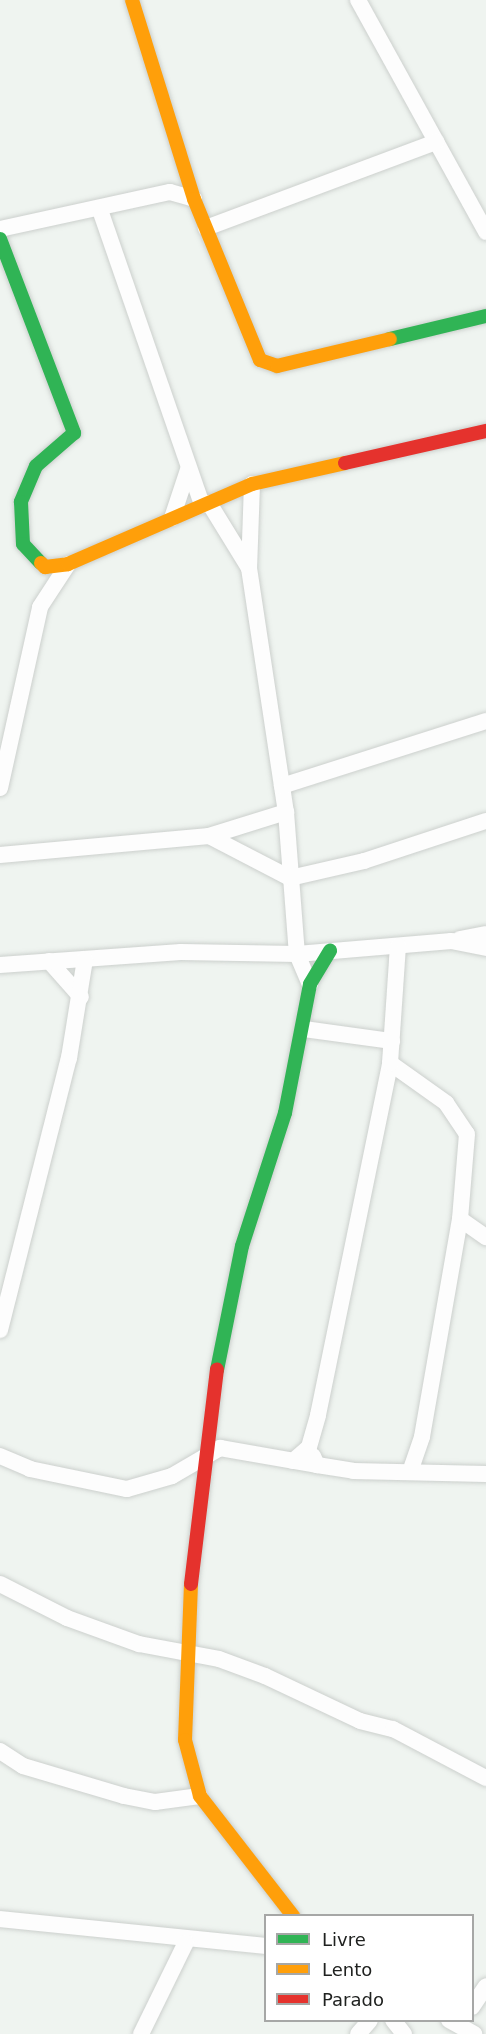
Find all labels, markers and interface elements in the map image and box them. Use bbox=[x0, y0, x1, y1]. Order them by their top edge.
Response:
legend bbox=[264, 1914, 474, 2022]
text: Livre bbox=[322, 1929, 366, 1950]
text: Lento bbox=[322, 1959, 372, 1980]
text: Parado bbox=[322, 1989, 384, 2010]

